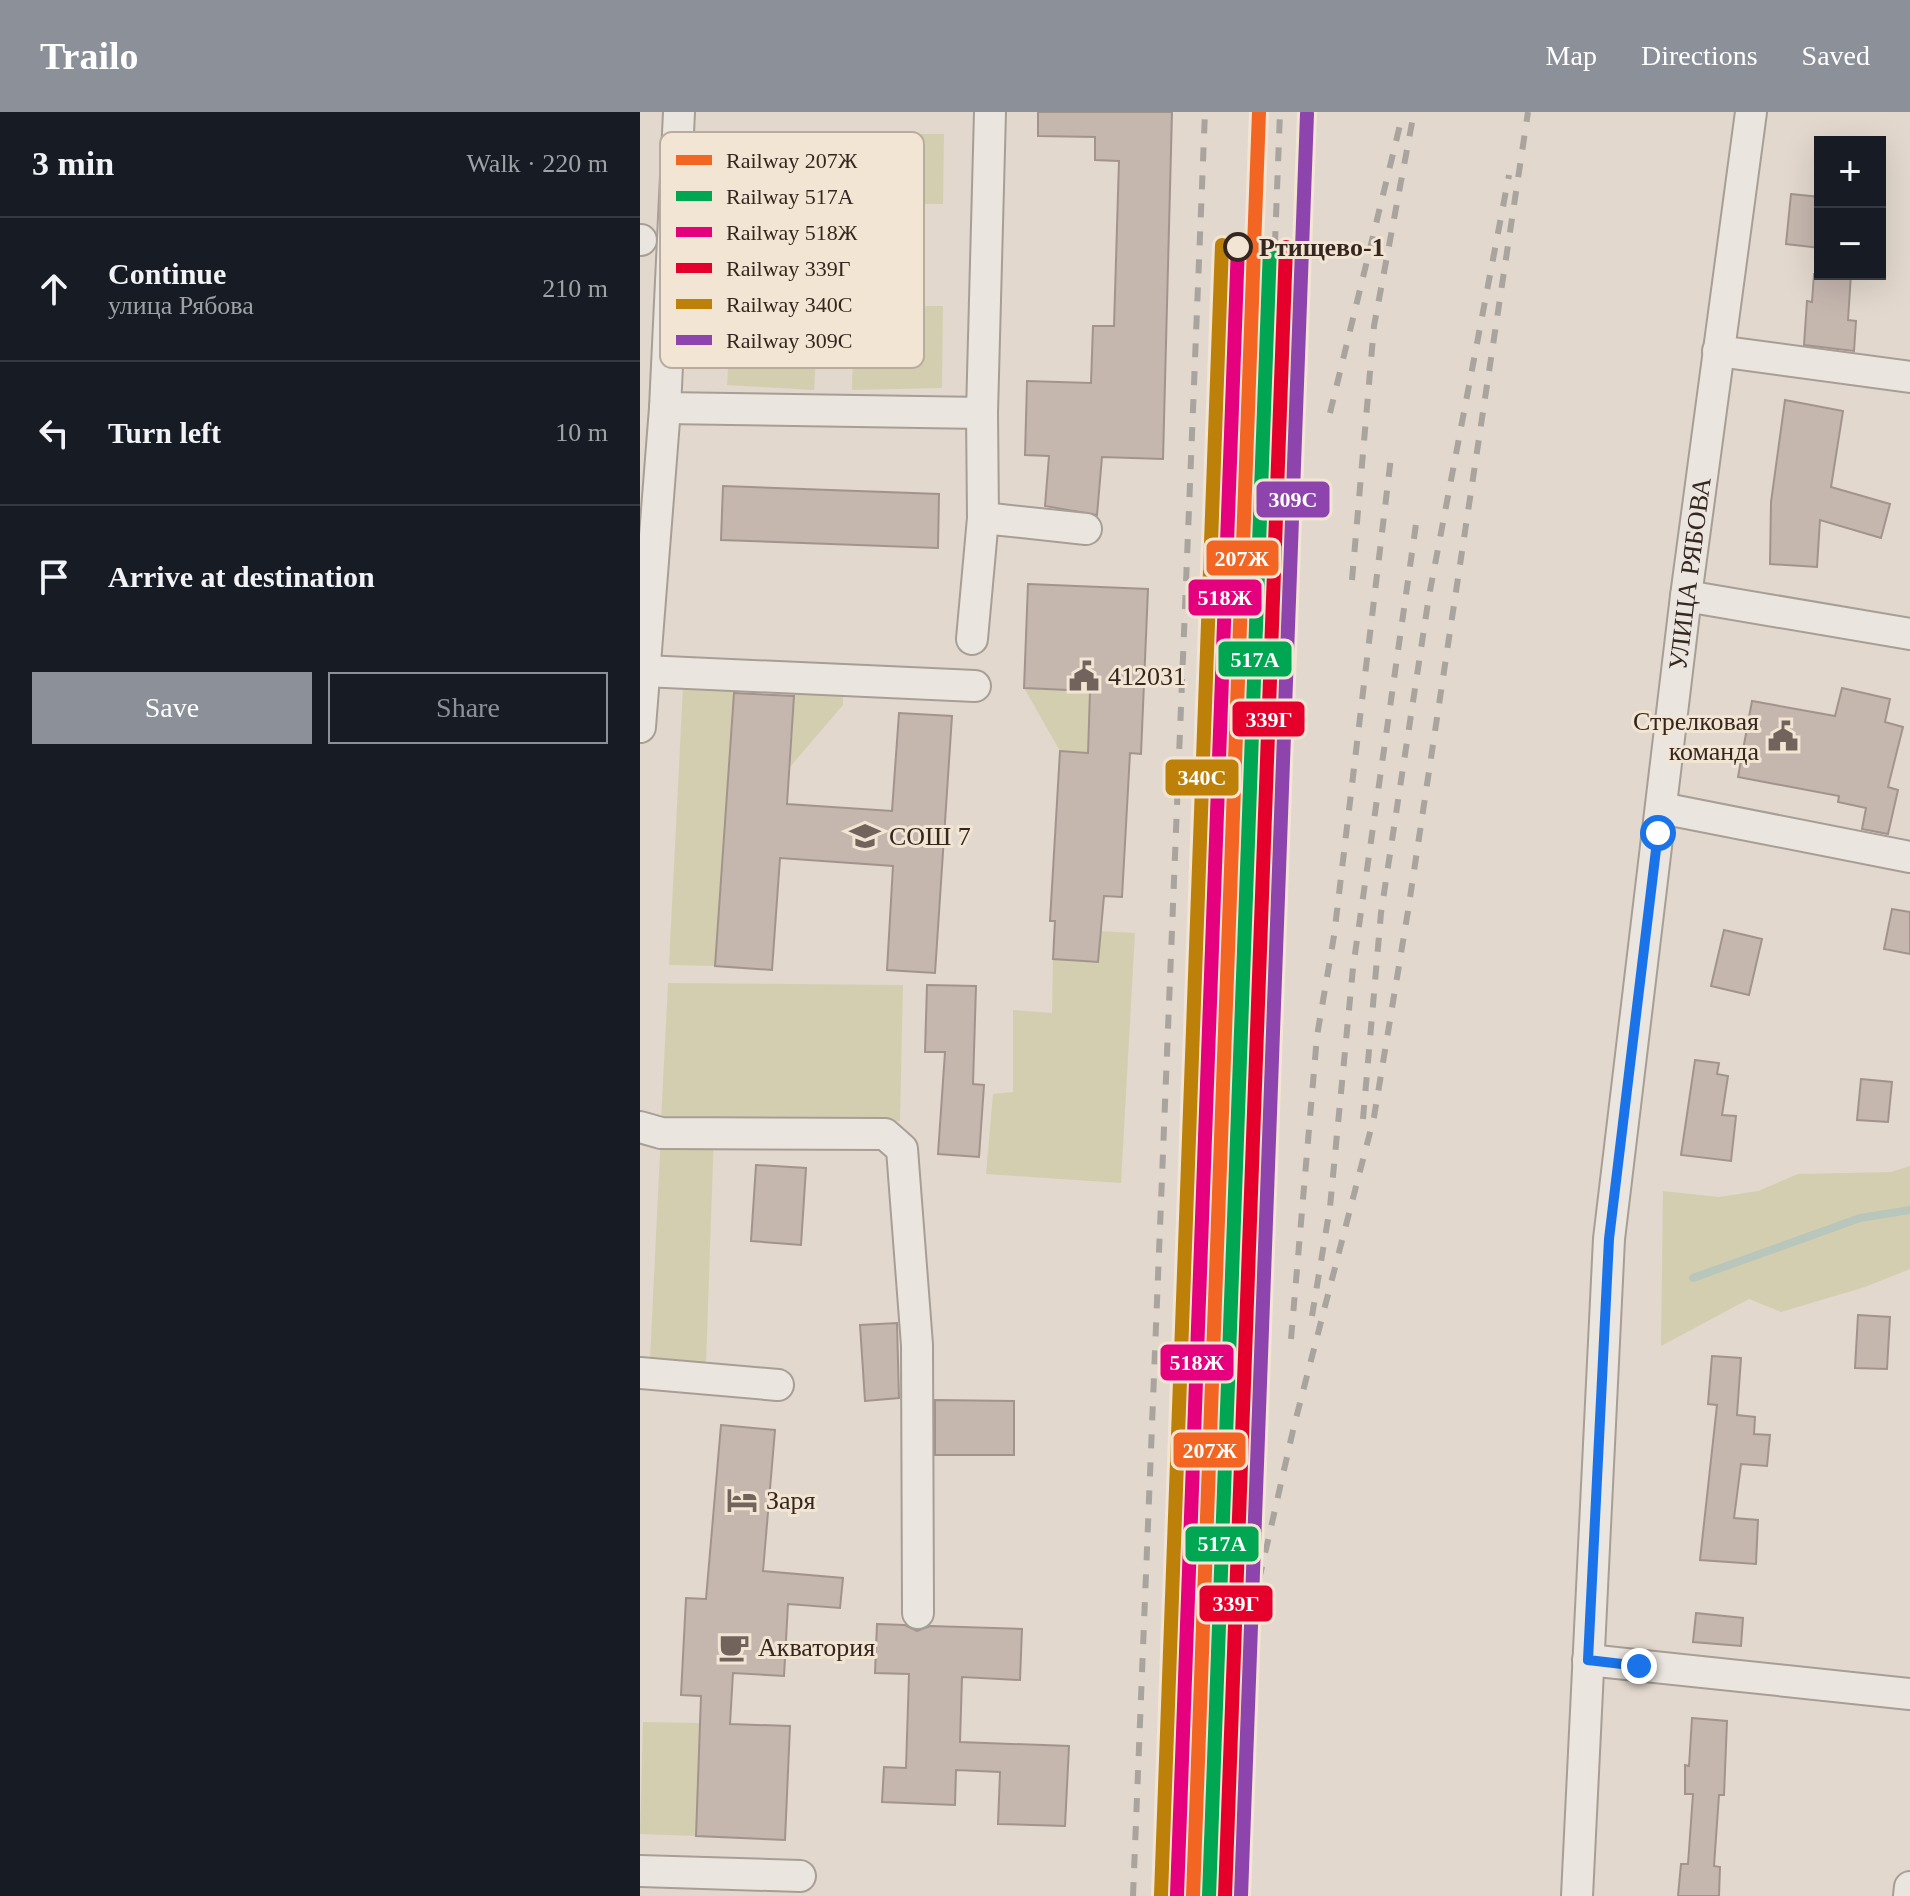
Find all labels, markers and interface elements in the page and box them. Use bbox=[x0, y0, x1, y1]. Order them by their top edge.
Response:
text: Trailo bbox=[40, 35, 139, 77]
text: Map bbox=[1546, 40, 1597, 71]
text: Directions bbox=[1641, 40, 1758, 71]
text: Saved bbox=[1802, 40, 1870, 71]
legend bbox=[660, 132, 924, 368]
map controls bbox=[1814, 136, 1886, 280]
button: + bbox=[1814, 136, 1886, 208]
text: 3 min bbox=[32, 145, 114, 182]
text: Railway 207Ж bbox=[726, 148, 858, 173]
text: Walk · 220 m bbox=[466, 149, 608, 178]
text: Railway 517А bbox=[726, 184, 854, 209]
button: − bbox=[1814, 208, 1886, 280]
text: Railway 518Ж bbox=[726, 220, 858, 245]
marker: Ртищево-1 bbox=[1224, 233, 1252, 261]
place label: Ртищево-1 bbox=[1259, 233, 1385, 262]
text: Railway 339Г bbox=[726, 256, 851, 281]
text: Continue bbox=[108, 257, 226, 290]
icon: ahead bbox=[32, 267, 76, 311]
text: 210 m bbox=[542, 274, 608, 303]
text: улица Рябова bbox=[108, 291, 254, 320]
text: Railway 340С bbox=[726, 292, 853, 317]
text: Railway 309С bbox=[726, 328, 853, 353]
icon: left bbox=[32, 411, 76, 455]
text: Turn left bbox=[108, 416, 221, 449]
text: 10 m bbox=[555, 418, 608, 447]
street label: УЛИЦА РЯБОВА bbox=[1663, 475, 1716, 672]
line badge: 309С bbox=[1255, 480, 1331, 519]
text: 309С bbox=[1269, 487, 1317, 512]
line badge: 207Ж bbox=[1205, 539, 1280, 577]
text: 207Ж bbox=[1215, 546, 1270, 571]
icon: arrive bbox=[32, 555, 76, 599]
text: Arrive at destination bbox=[108, 560, 375, 593]
line badge: 518Ж bbox=[1187, 578, 1263, 617]
text: 518Ж bbox=[1198, 585, 1253, 610]
line badge: 517А bbox=[1217, 640, 1293, 678]
text: 517А bbox=[1231, 647, 1280, 672]
public building icon: 412031 bbox=[1067, 659, 1101, 693]
place label: 412031 bbox=[1108, 662, 1186, 691]
button: Save bbox=[32, 672, 312, 744]
button: Share bbox=[328, 672, 608, 744]
line badge: 339Г bbox=[1231, 700, 1306, 738]
text: 339Г bbox=[1246, 707, 1293, 732]
place label: Стрелковая команда bbox=[1633, 707, 1759, 766]
public building icon: Стрелковая команда bbox=[1766, 719, 1800, 753]
line badge: 340С bbox=[1164, 758, 1240, 797]
text: 340С bbox=[1178, 765, 1226, 790]
route start bbox=[1640, 815, 1676, 851]
school or university icon: СОШ 7 bbox=[848, 819, 882, 853]
place label: СОШ 7 bbox=[889, 822, 971, 851]
line badge: 518Ж bbox=[1159, 1343, 1235, 1382]
text: 518Ж bbox=[1170, 1350, 1225, 1375]
line badge: 207Ж bbox=[1172, 1431, 1247, 1469]
text: 207Ж bbox=[1183, 1438, 1238, 1463]
hotel icon: Заря bbox=[725, 1483, 759, 1517]
place label: Заря bbox=[766, 1486, 816, 1515]
line badge: 517А bbox=[1184, 1525, 1260, 1563]
text: 517А bbox=[1198, 1531, 1247, 1556]
line badge: 339Г bbox=[1198, 1584, 1274, 1623]
text: 339Г bbox=[1213, 1591, 1260, 1616]
cafe icon: Акватория bbox=[717, 1630, 751, 1664]
place label: Акватория bbox=[758, 1633, 875, 1662]
route end bbox=[1621, 1648, 1657, 1684]

